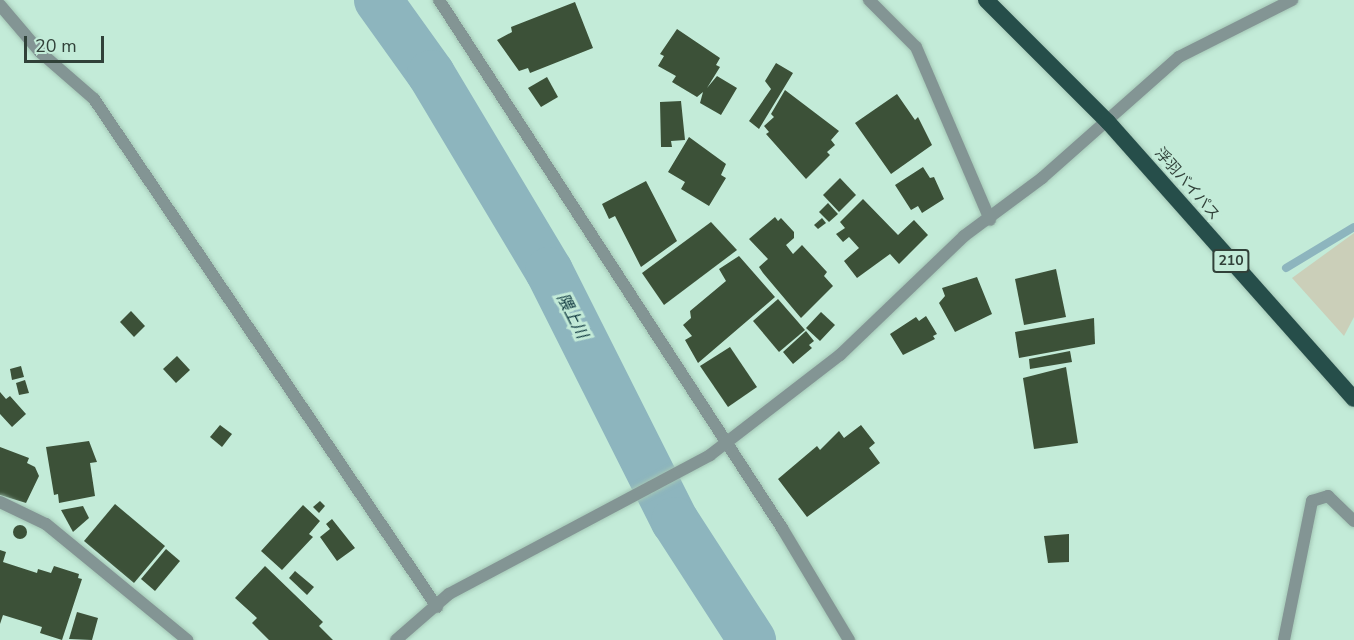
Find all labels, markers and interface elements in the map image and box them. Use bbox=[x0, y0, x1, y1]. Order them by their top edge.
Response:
scale bar bbox=[27, 24, 106, 62]
text: 20 m bbox=[35, 34, 77, 58]
street label: 浮羽バイパス bbox=[1151, 144, 1223, 224]
road number: 210 bbox=[1212, 250, 1250, 272]
water label: 隈上川 bbox=[553, 290, 591, 342]

